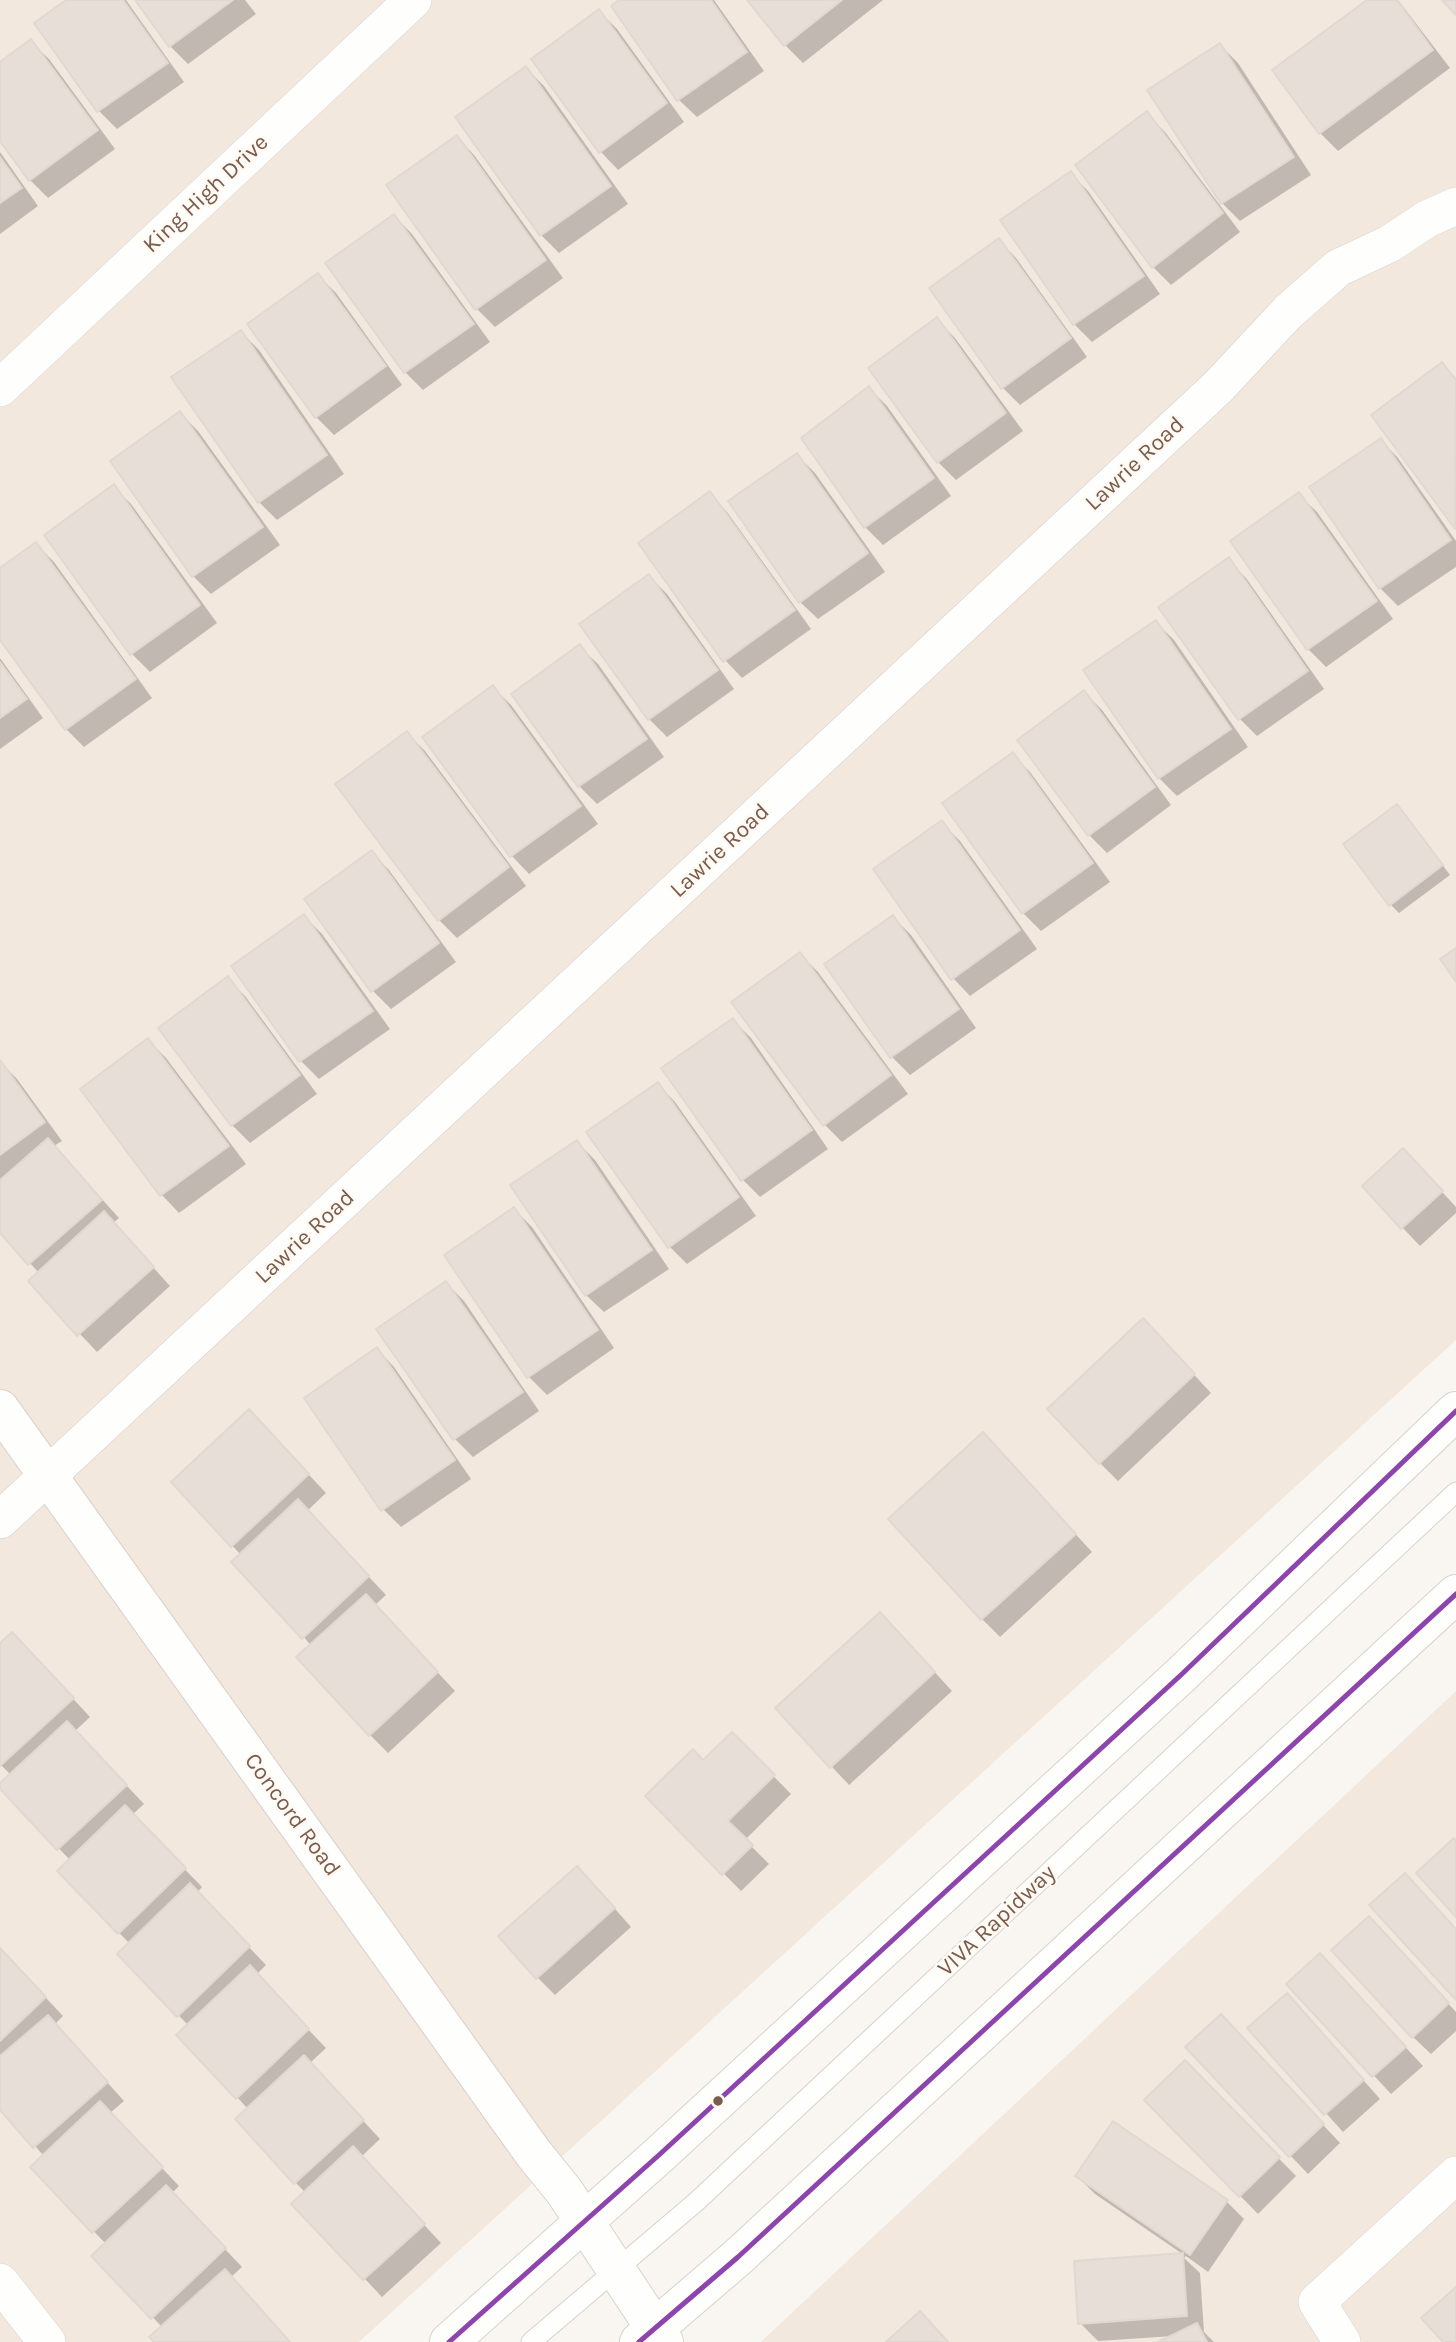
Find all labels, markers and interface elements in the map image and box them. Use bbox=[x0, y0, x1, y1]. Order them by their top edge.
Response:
street label: King High Drive bbox=[138, 129, 274, 259]
street label: Lawrie Road bbox=[1080, 411, 1190, 517]
street label: Lawrie Road bbox=[665, 798, 775, 904]
street label: Lawrie Road bbox=[250, 1184, 360, 1290]
street label: Concord Road bbox=[238, 1748, 346, 1882]
street label: VIVA Rapidway bbox=[932, 1859, 1062, 1983]
unlabelled marker bbox=[711, 2094, 725, 2108]

